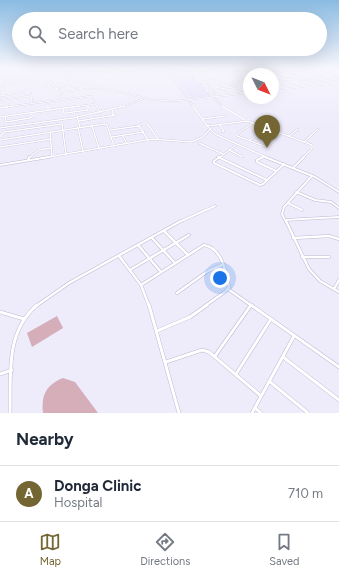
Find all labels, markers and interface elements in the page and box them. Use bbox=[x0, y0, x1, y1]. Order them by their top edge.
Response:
search box bbox=[12, 12, 327, 56]
icon: search bbox=[26, 23, 48, 45]
text: Search here bbox=[58, 25, 138, 43]
north arrow bbox=[243, 68, 279, 104]
pin: A bbox=[254, 115, 280, 148]
your location bbox=[210, 268, 230, 288]
text: Nearby bbox=[16, 429, 74, 449]
text: Donga Clinic bbox=[54, 477, 141, 495]
text: A bbox=[24, 486, 34, 501]
text: 710 m bbox=[288, 486, 323, 501]
text: Hospital bbox=[54, 495, 102, 510]
tab: Map bbox=[39, 531, 61, 568]
tab: Directions bbox=[140, 531, 190, 568]
tab: Saved bbox=[269, 531, 300, 568]

